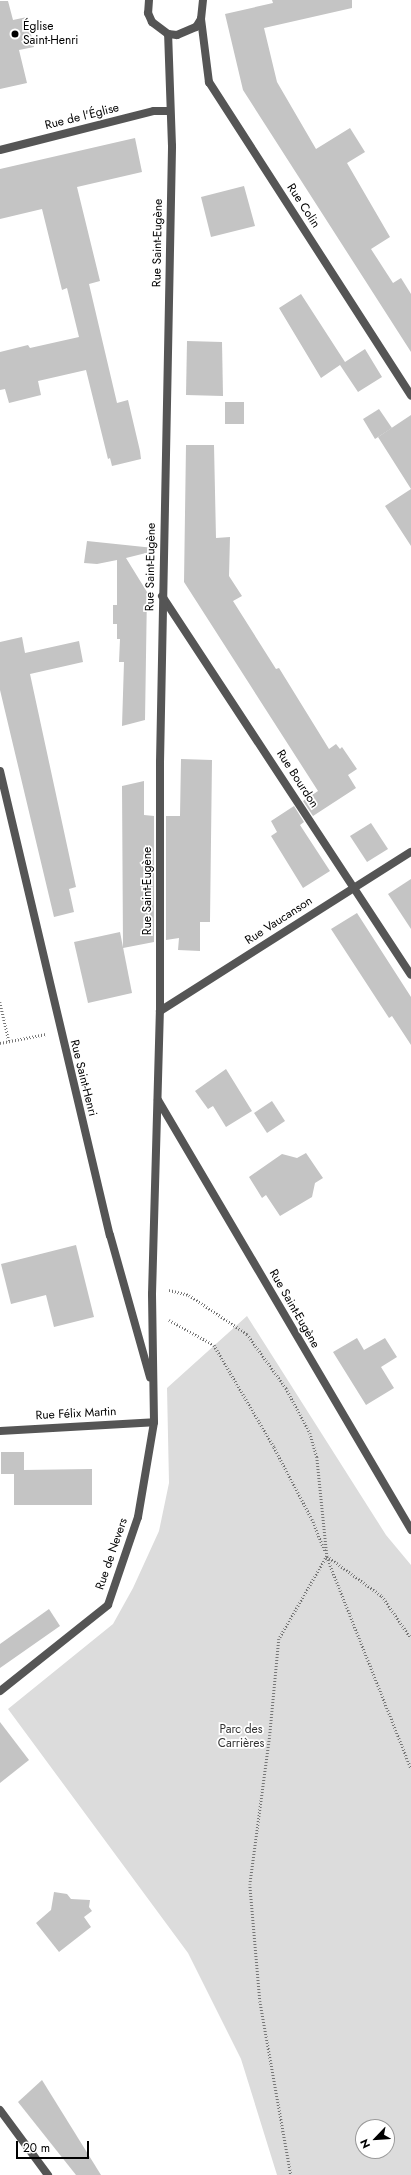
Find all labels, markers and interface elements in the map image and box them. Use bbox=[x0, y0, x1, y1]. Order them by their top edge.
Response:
place label: Église Saint-Henri bbox=[23, 20, 78, 48]
marker: Église Saint-Henri bbox=[10, 29, 20, 39]
street label: Rue de l'Église bbox=[43, 101, 121, 133]
street label: Rue Colin bbox=[283, 181, 323, 231]
street label: Rue Saint-Eugène bbox=[150, 199, 166, 287]
street label: Rue Saint-Eugène bbox=[143, 523, 159, 611]
street label: Rue Bourdon bbox=[273, 747, 321, 811]
street label: Rue Saint-Eugène bbox=[141, 847, 155, 935]
street label: Rue Vaucanson bbox=[243, 894, 315, 948]
street label: Rue Saint-Henri bbox=[67, 1038, 99, 1118]
street label: Rue Saint-Eugène bbox=[266, 1267, 322, 1351]
street label: Rue Félix Martin bbox=[35, 1405, 117, 1423]
street label: Rue de Nevers bbox=[93, 1516, 131, 1592]
park label: Parc des Carrières bbox=[218, 1723, 264, 1751]
north arrow bbox=[355, 2119, 395, 2159]
scale bar bbox=[18, 2133, 91, 2159]
text: N bbox=[356, 2136, 374, 2151]
text: 20 m bbox=[23, 2139, 50, 2157]

